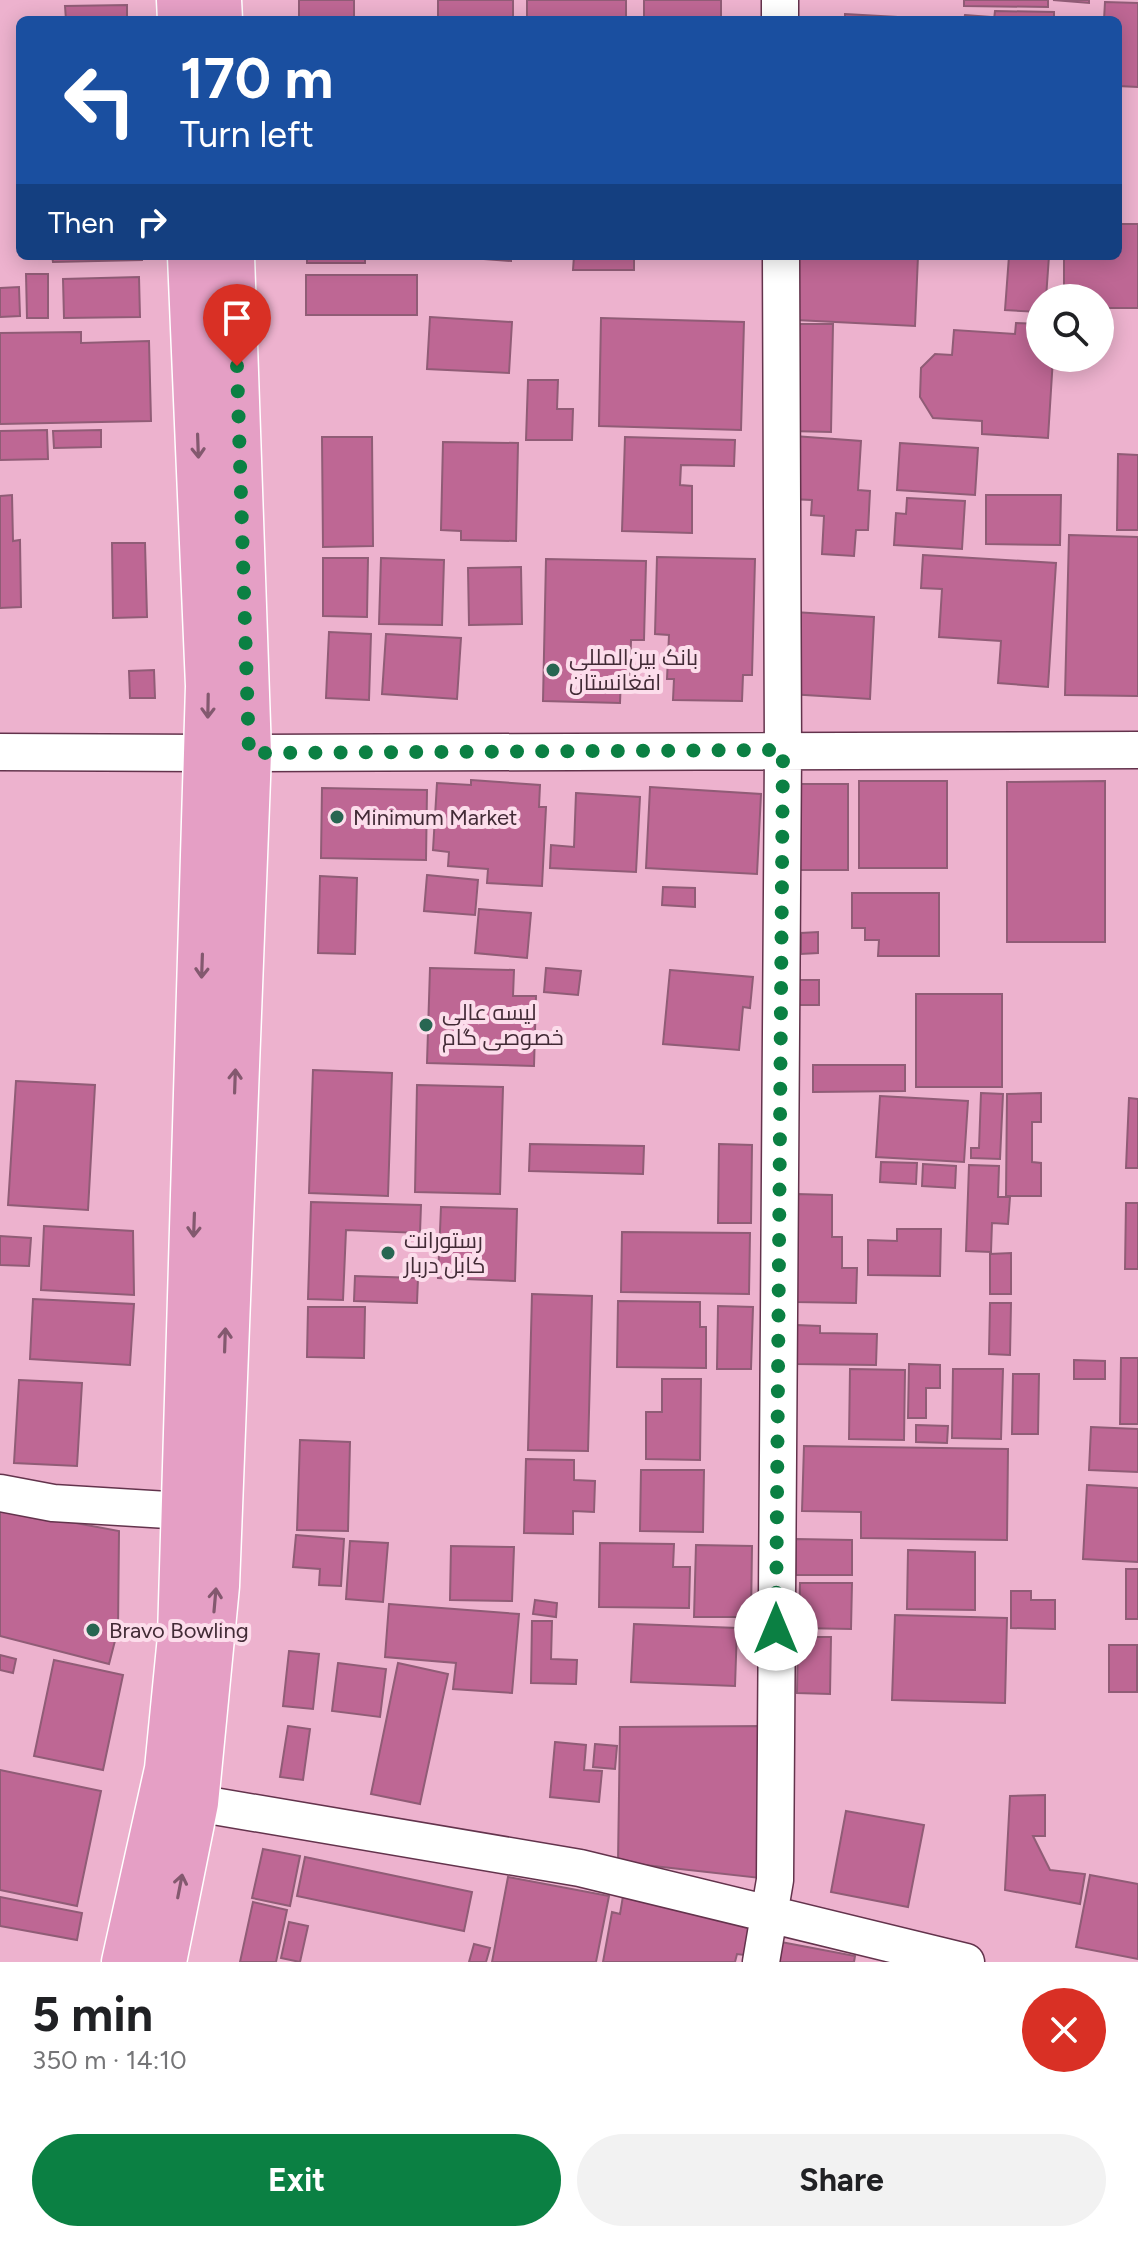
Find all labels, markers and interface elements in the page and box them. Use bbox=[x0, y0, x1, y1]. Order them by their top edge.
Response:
text: 170 m bbox=[180, 45, 333, 112]
icon: left bbox=[48, 48, 152, 152]
text: Turn left bbox=[180, 113, 314, 156]
icon: right bbox=[130, 200, 174, 244]
text: Then bbox=[48, 204, 114, 241]
pin bbox=[203, 284, 271, 366]
map controls bbox=[1026, 284, 1114, 372]
button: search bbox=[1026, 284, 1114, 372]
icon: arrive bbox=[215, 296, 259, 340]
one-way arrow bbox=[191, 432, 206, 459]
place label: بانک بین‌المللی افغانستان bbox=[569, 644, 698, 696]
marker: بانک بین‌المللی افغانستان bbox=[544, 661, 562, 679]
one-way arrow bbox=[200, 692, 216, 719]
place label: Minimum Market bbox=[353, 804, 517, 831]
marker: Minimum Market bbox=[328, 808, 346, 826]
one-way arrow bbox=[195, 952, 210, 979]
place label: لیسه عالی خصوصی گام bbox=[442, 999, 564, 1053]
marker: لیسه عالی خصوصی گام bbox=[417, 1016, 435, 1034]
one-way arrow bbox=[228, 1068, 243, 1094]
one-way arrow bbox=[186, 1211, 201, 1238]
place label: رستورانت کابل دربار bbox=[402, 1227, 486, 1279]
marker: رستورانت کابل دربار bbox=[379, 1244, 397, 1262]
one-way arrow bbox=[218, 1327, 233, 1354]
one-way arrow bbox=[208, 1587, 223, 1614]
position arrow bbox=[734, 1587, 818, 1671]
place label: Bravo Bowling bbox=[109, 1617, 249, 1644]
marker: Bravo Bowling bbox=[84, 1621, 102, 1639]
one-way arrow bbox=[173, 1873, 188, 1899]
text: 5 min bbox=[32, 1985, 153, 2043]
button: close bbox=[1022, 1988, 1106, 2072]
text: 350 m · 14:10 bbox=[32, 2044, 187, 2076]
button: Exit bbox=[32, 2134, 561, 2226]
button: Share bbox=[577, 2134, 1106, 2226]

